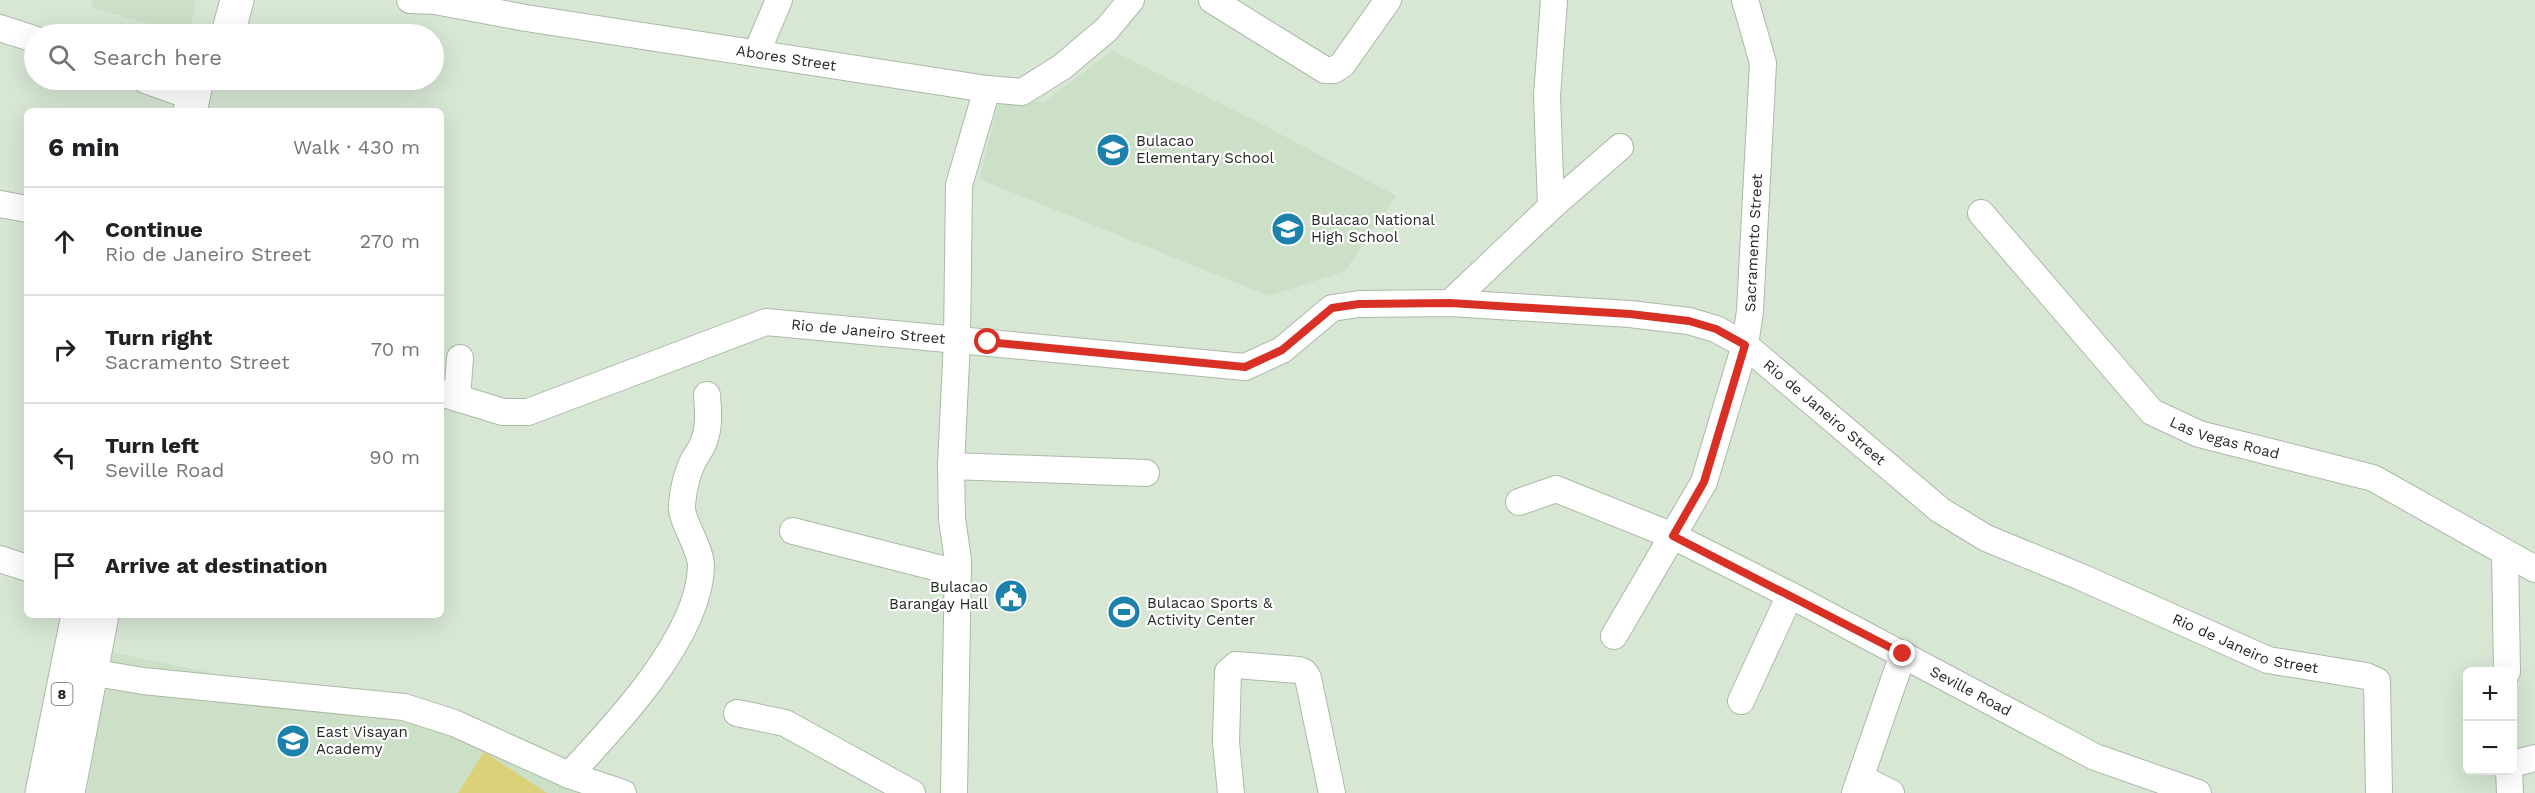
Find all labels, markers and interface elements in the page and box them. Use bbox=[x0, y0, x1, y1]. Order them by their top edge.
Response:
search box bbox=[24, 24, 444, 90]
icon: search bbox=[45, 41, 78, 74]
street label: Abores Street bbox=[735, 42, 838, 75]
text: Search here bbox=[93, 45, 222, 70]
text: 6 min bbox=[48, 132, 120, 162]
school or university icon: Bulacao Elementary School bbox=[1095, 132, 1131, 168]
place label: Bulacao Elementary School bbox=[1136, 132, 1275, 167]
text: Walk · 430 m bbox=[293, 135, 420, 159]
street label: Sacramento Street bbox=[1741, 172, 1766, 312]
school or university icon: Bulacao National High School bbox=[1270, 211, 1306, 247]
place label: Bulacao National High School bbox=[1311, 211, 1435, 246]
text: Continue bbox=[105, 217, 203, 242]
icon: ahead bbox=[48, 225, 81, 258]
text: 270 m bbox=[360, 229, 420, 253]
text: Rio de Janeiro Street bbox=[105, 242, 311, 266]
street label: Rio de Janeiro Street bbox=[790, 315, 947, 348]
text: Turn right bbox=[105, 325, 212, 350]
route start bbox=[974, 328, 1000, 354]
icon: right bbox=[48, 333, 81, 366]
text: 70 m bbox=[371, 337, 420, 361]
text: Sacramento Street bbox=[105, 350, 290, 374]
street label: Rio de Janeiro Street bbox=[1760, 355, 1890, 470]
street label: Las Vegas Road bbox=[2167, 413, 2281, 463]
text: Turn left bbox=[105, 433, 199, 458]
icon: left bbox=[48, 441, 81, 474]
text: 90 m bbox=[369, 445, 420, 469]
text: Seville Road bbox=[105, 458, 224, 482]
icon: arrive bbox=[48, 549, 81, 582]
text: Arrive at destination bbox=[105, 553, 328, 578]
place label: Bulacao Barangay Hall bbox=[889, 578, 988, 613]
public building icon: Bulacao Barangay Hall bbox=[993, 578, 1029, 614]
sports icon: Bulacao Sports & Activity Center bbox=[1106, 594, 1142, 630]
place label: Bulacao Sports & Activity Center bbox=[1147, 594, 1273, 629]
street label: Rio de Janeiro Street bbox=[2170, 610, 2321, 677]
route end bbox=[1889, 640, 1915, 666]
street label: Seville Road bbox=[1927, 662, 2014, 720]
map controls bbox=[2463, 667, 2517, 775]
button: + bbox=[2463, 667, 2517, 721]
road number: 8 bbox=[52, 683, 72, 705]
button: − bbox=[2463, 721, 2517, 775]
school or university icon: East Visayan Academy bbox=[275, 723, 311, 759]
place label: East Visayan Academy bbox=[316, 723, 408, 758]

